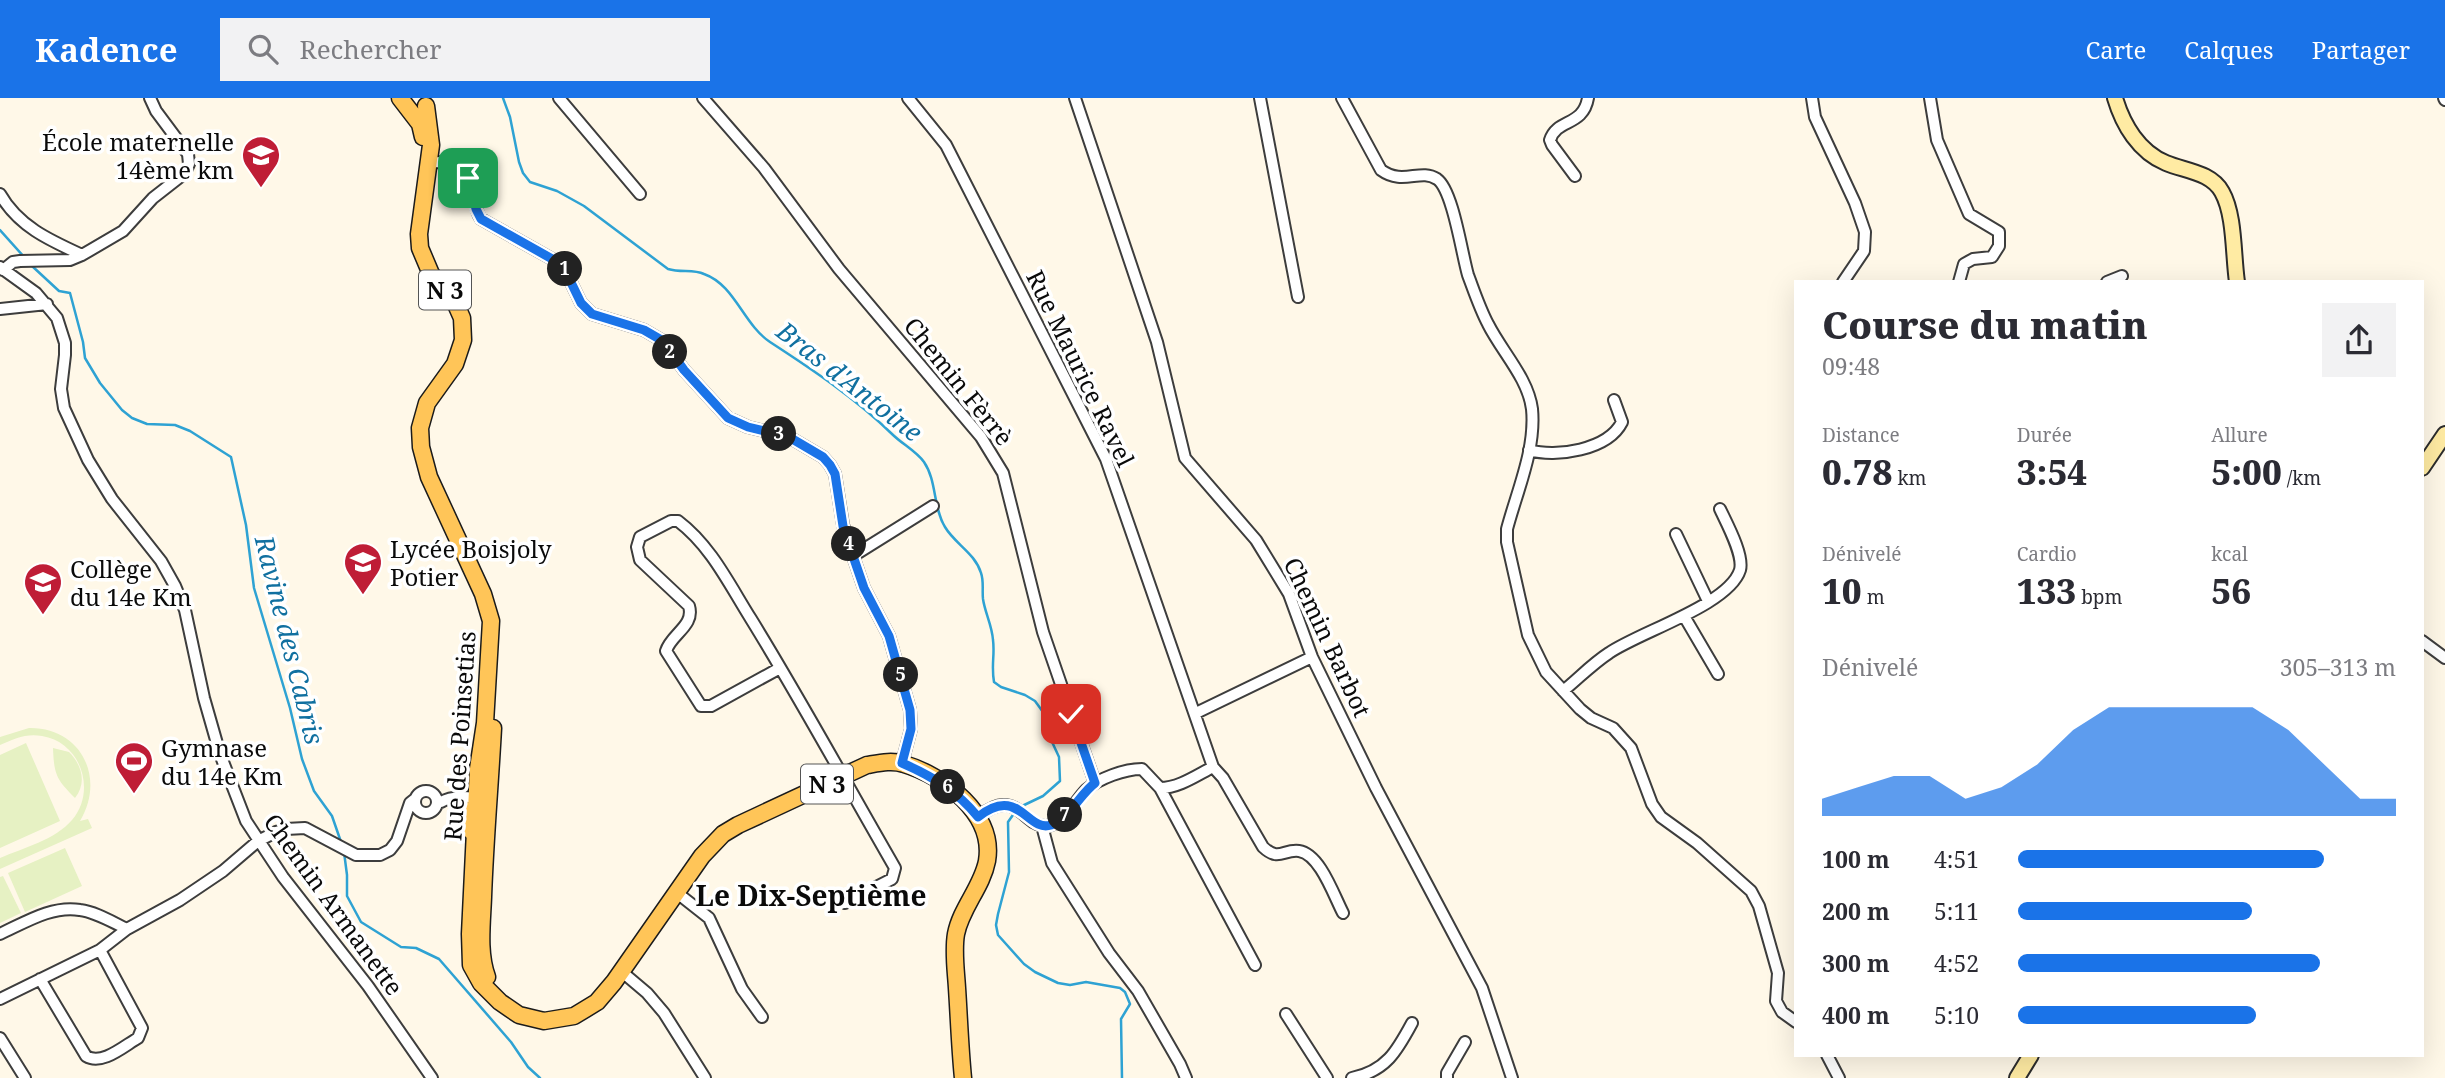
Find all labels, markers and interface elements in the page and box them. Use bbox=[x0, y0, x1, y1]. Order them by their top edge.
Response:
search box bbox=[220, 18, 710, 81]
text: Kadence bbox=[35, 27, 178, 72]
icon: search bbox=[244, 30, 282, 68]
text: Rechercher bbox=[300, 31, 441, 67]
text: Carte bbox=[2086, 33, 2146, 66]
text: Calques bbox=[2184, 33, 2274, 66]
text: Partager bbox=[2312, 33, 2410, 66]
place label: École maternelle 14ème km bbox=[42, 125, 234, 186]
school or university icon: École maternelle 14ème km bbox=[240, 134, 282, 189]
pin bbox=[438, 148, 498, 208]
icon: arrive bbox=[449, 159, 487, 197]
pin: 1 bbox=[548, 252, 582, 286]
text: 1 bbox=[559, 255, 570, 281]
street label: Rue Maurice Ravel bbox=[1019, 264, 1143, 472]
road number: N 3 bbox=[419, 270, 471, 309]
text: Course du matin bbox=[1822, 298, 2148, 350]
button: share bbox=[2322, 303, 2396, 377]
street label: Chemin Fèrrè bbox=[897, 310, 1021, 452]
water label: Bras d'Antoine bbox=[769, 312, 931, 449]
pin: 2 bbox=[652, 334, 688, 370]
text: 2 bbox=[664, 338, 675, 364]
text: 09:48 bbox=[1822, 350, 1880, 382]
pin: 3 bbox=[762, 416, 796, 452]
text: 3 bbox=[773, 420, 784, 446]
text: Distance bbox=[1822, 422, 1900, 448]
text: Durée bbox=[2017, 422, 2072, 448]
text: Allure bbox=[2211, 422, 2268, 448]
text: 0.78 bbox=[1822, 448, 1892, 495]
text: 3:54 bbox=[2017, 448, 2087, 495]
text: 5:00 bbox=[2211, 448, 2282, 495]
text: km bbox=[1892, 465, 1926, 491]
text: /km bbox=[2282, 465, 2321, 491]
pin: 4 bbox=[832, 526, 866, 562]
text: 4 bbox=[843, 530, 854, 556]
water label: Ravine des Cabris bbox=[246, 531, 333, 748]
place label: Lycée Boisjoly Potier bbox=[390, 532, 552, 593]
school or university icon: Lycée Boisjoly Potier bbox=[342, 541, 384, 596]
text: Dénivelé bbox=[1822, 541, 1902, 567]
text: Cardio bbox=[2017, 541, 2077, 567]
text: kcal bbox=[2211, 541, 2248, 567]
place label: Collège du 14e Km bbox=[70, 552, 192, 613]
street label: Chemin Barbot bbox=[1277, 552, 1379, 722]
school or university icon: Collège du 14e Km bbox=[22, 561, 64, 616]
text: 10 bbox=[1822, 567, 1862, 614]
text: 133 bbox=[2017, 567, 2076, 614]
text: 56 bbox=[2211, 567, 2251, 614]
text: m bbox=[1862, 584, 1885, 610]
text: bpm bbox=[2076, 584, 2122, 610]
street label: Rue des Poinsetias bbox=[435, 630, 483, 842]
text: Dénivelé bbox=[1822, 651, 1918, 683]
text: 305–313 m bbox=[2280, 651, 2396, 683]
pin: 5 bbox=[884, 658, 918, 692]
text: 5 bbox=[895, 661, 906, 687]
pin bbox=[1041, 684, 1101, 744]
icon: check bbox=[1052, 695, 1090, 733]
place label: Gymnase du 14e Km bbox=[161, 731, 283, 792]
sports icon: Gymnase du 14e Km bbox=[113, 740, 155, 795]
road number: N 3 bbox=[801, 764, 853, 804]
pin: 6 bbox=[930, 770, 965, 804]
text: 6 bbox=[942, 773, 953, 799]
pin: 7 bbox=[1048, 798, 1082, 832]
text: 7 bbox=[1059, 801, 1070, 827]
street label: Chemin Armanette bbox=[257, 806, 411, 1002]
text: 100 m bbox=[1822, 843, 1890, 875]
text: 4:51 bbox=[1934, 843, 1979, 875]
district label: Le Dix-Septième bbox=[696, 876, 926, 914]
text: 200 m bbox=[1822, 895, 1890, 927]
text: 5:11 bbox=[1934, 895, 1979, 927]
text: 300 m bbox=[1822, 947, 1890, 979]
text: 4:52 bbox=[1934, 947, 1979, 979]
text: 400 m bbox=[1822, 999, 1890, 1031]
text: 5:10 bbox=[1934, 999, 1979, 1031]

